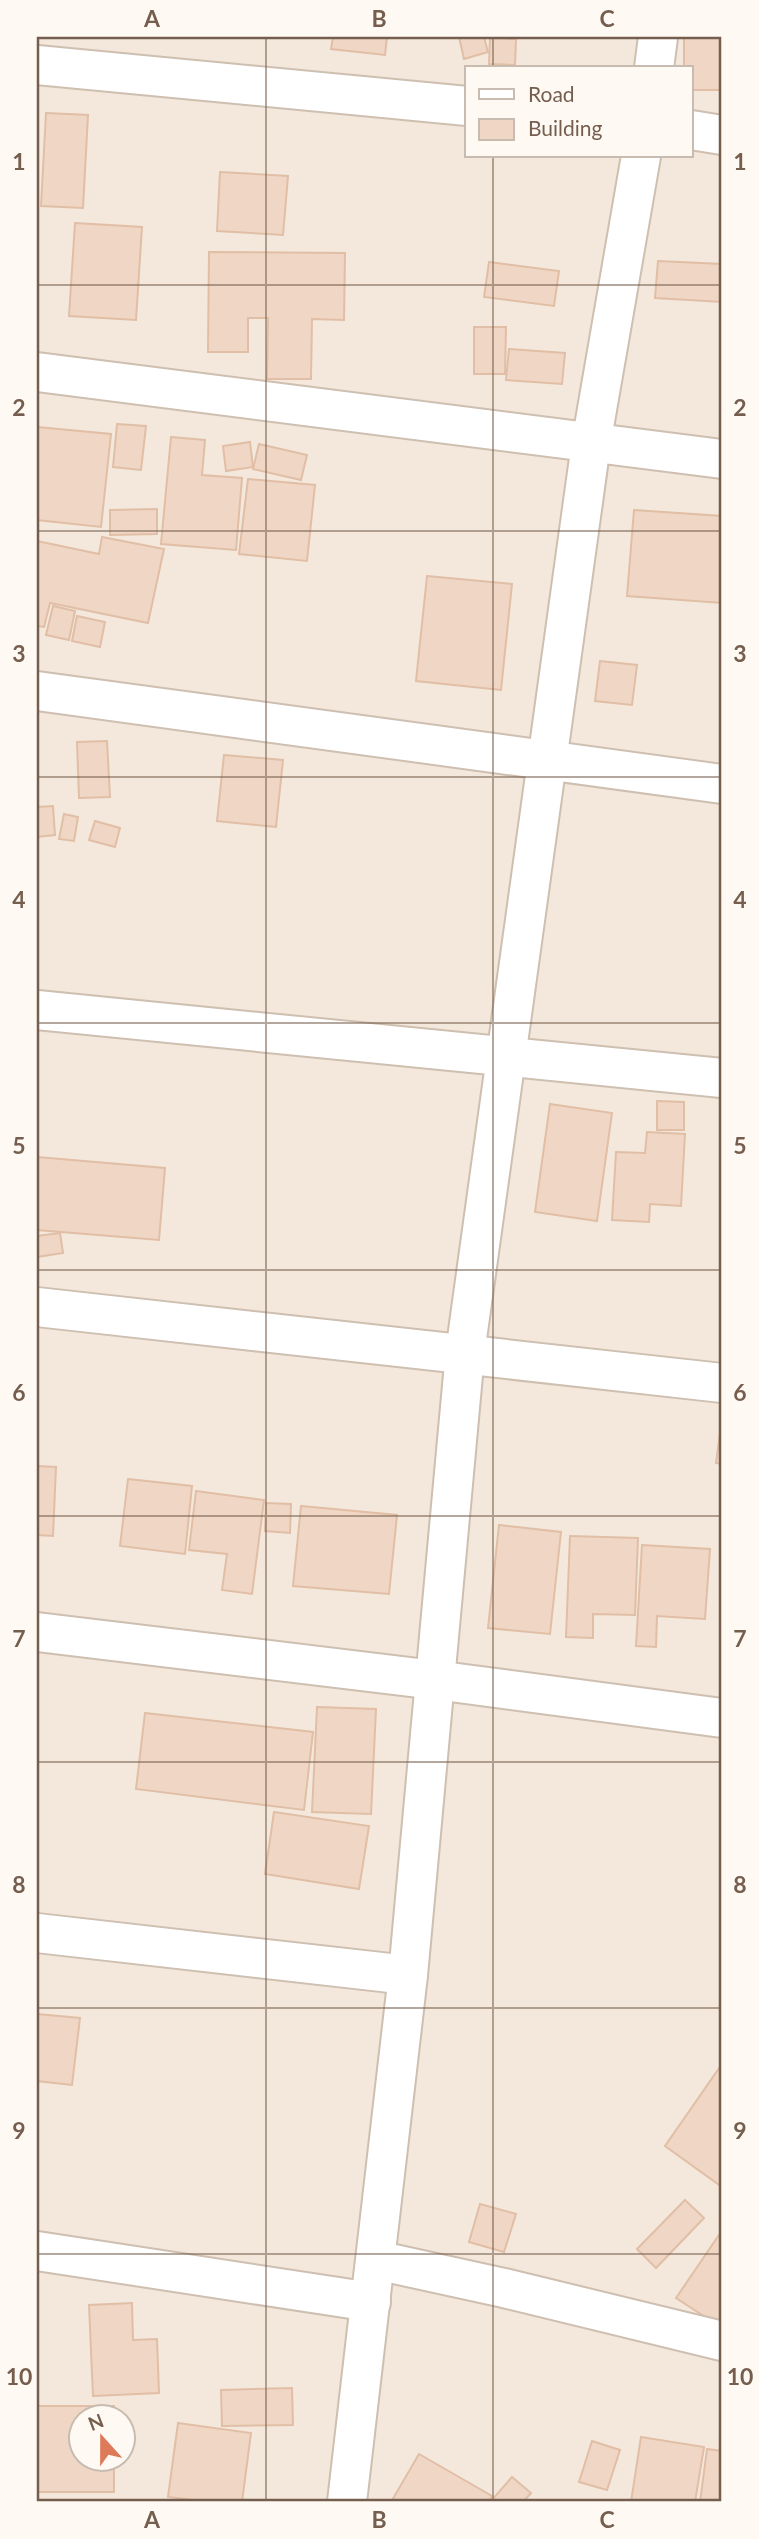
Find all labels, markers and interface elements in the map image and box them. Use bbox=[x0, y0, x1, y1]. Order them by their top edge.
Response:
text: A bbox=[143, 4, 161, 32]
text: B bbox=[371, 4, 387, 32]
text: C bbox=[599, 4, 615, 32]
legend bbox=[465, 66, 692, 158]
text: Road bbox=[528, 81, 575, 106]
text: Building bbox=[528, 115, 603, 140]
text: 1 bbox=[12, 147, 26, 175]
text: 1 bbox=[733, 147, 747, 175]
text: 2 bbox=[12, 393, 26, 421]
text: 2 bbox=[733, 393, 747, 421]
text: 3 bbox=[12, 639, 26, 667]
text: 3 bbox=[733, 639, 747, 667]
text: 4 bbox=[12, 885, 26, 913]
text: 4 bbox=[733, 885, 747, 913]
text: 5 bbox=[12, 1131, 26, 1159]
text: 5 bbox=[733, 1131, 747, 1159]
text: 6 bbox=[12, 1378, 26, 1406]
text: 6 bbox=[733, 1378, 747, 1406]
text: 7 bbox=[12, 1624, 26, 1652]
text: 7 bbox=[733, 1624, 747, 1652]
text: 8 bbox=[12, 1870, 26, 1898]
text: 8 bbox=[733, 1870, 747, 1898]
text: 9 bbox=[12, 2116, 26, 2144]
text: 9 bbox=[733, 2116, 747, 2144]
text: 10 bbox=[6, 2362, 32, 2390]
text: 10 bbox=[727, 2362, 753, 2390]
north arrow bbox=[66, 2402, 136, 2472]
text: N bbox=[85, 2408, 107, 2435]
text: A bbox=[143, 2505, 161, 2533]
text: B bbox=[371, 2505, 387, 2533]
text: C bbox=[599, 2505, 615, 2533]

